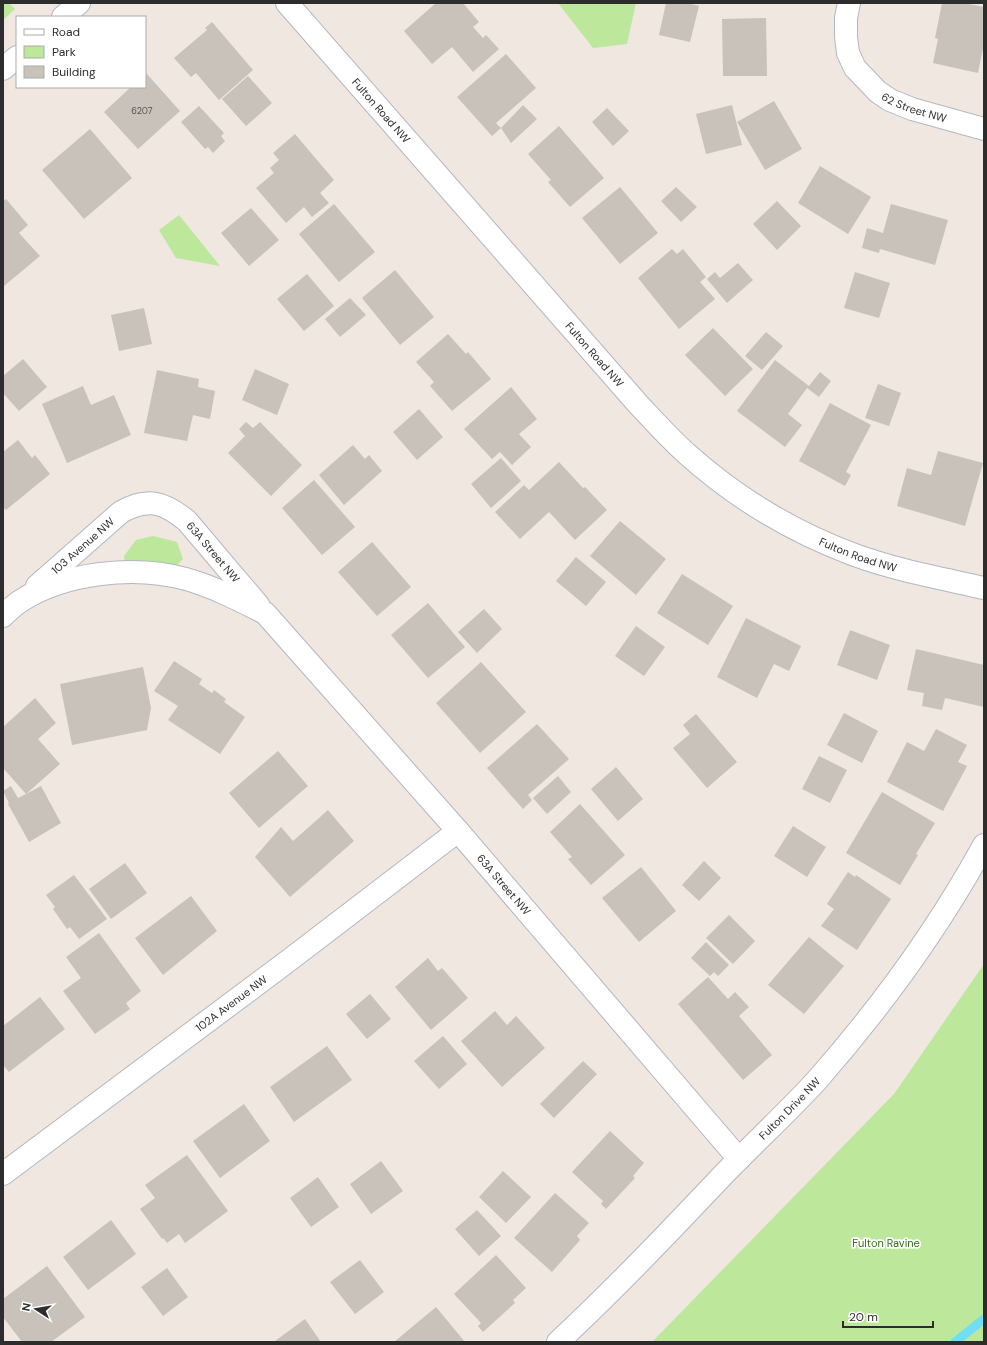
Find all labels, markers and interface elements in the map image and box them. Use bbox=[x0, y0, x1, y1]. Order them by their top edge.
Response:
legend bbox=[16, 16, 146, 88]
text: Road bbox=[52, 24, 80, 40]
text: Park bbox=[52, 44, 76, 60]
text: Building bbox=[52, 64, 96, 80]
street label: Fulton Road NW bbox=[349, 75, 414, 146]
street label: 62 Street NW bbox=[879, 89, 949, 125]
house number: 6207 bbox=[131, 105, 153, 117]
street label: Fulton Road NW bbox=[562, 319, 627, 390]
street label: 103 Avenue NW bbox=[48, 514, 117, 577]
street label: 63A Street NW bbox=[183, 519, 243, 586]
street label: Fulton Road NW bbox=[817, 534, 899, 575]
street label: 63A Street NW bbox=[474, 851, 534, 918]
street label: 102A Avenue NW bbox=[193, 972, 270, 1035]
street label: Fulton Drive NW bbox=[756, 1074, 823, 1142]
park label: Fulton Ravine bbox=[852, 1236, 920, 1250]
north arrow bbox=[16, 1289, 56, 1329]
text: N bbox=[19, 1302, 34, 1312]
scale bar bbox=[843, 1303, 933, 1329]
text: 20 m bbox=[849, 1309, 878, 1325]

